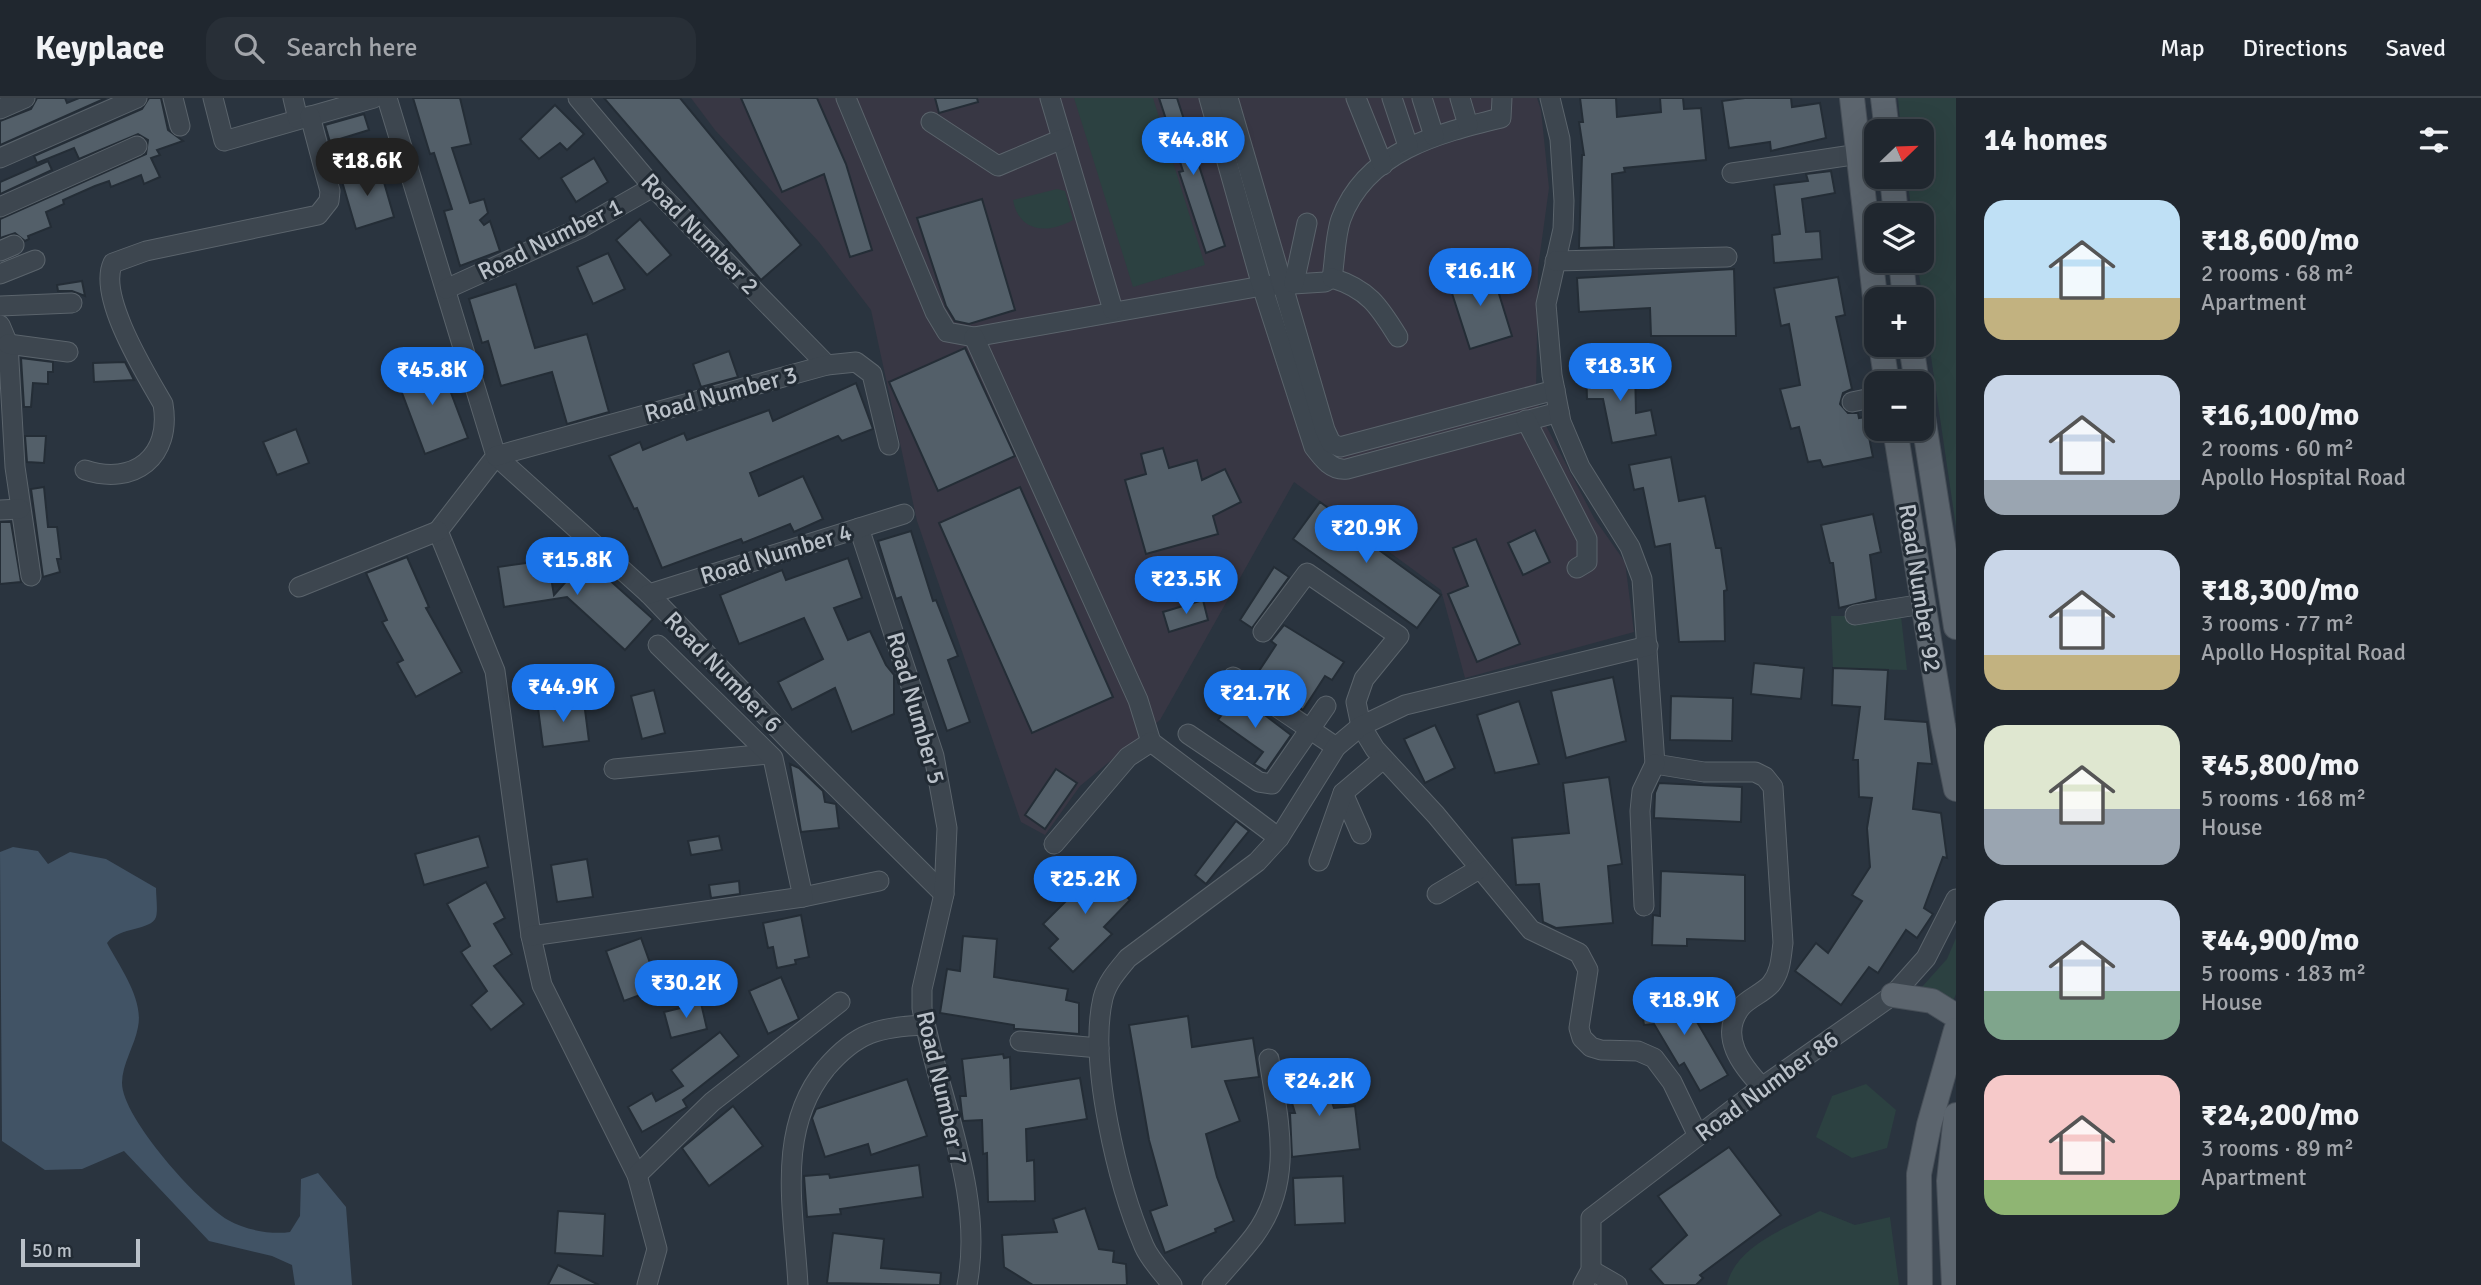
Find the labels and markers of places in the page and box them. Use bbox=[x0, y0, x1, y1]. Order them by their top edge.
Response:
pin: ₹44.8K bbox=[1136, 118, 1250, 177]
pin: ₹18.6K bbox=[310, 139, 424, 198]
pin: ₹16.1K bbox=[1423, 248, 1537, 308]
pin: ₹18.3K bbox=[1563, 344, 1677, 403]
pin: ₹45.8K bbox=[375, 348, 489, 407]
pin: ₹20.9K bbox=[1309, 505, 1423, 565]
pin: ₹15.8K bbox=[520, 538, 634, 597]
pin: ₹23.5K bbox=[1129, 556, 1243, 616]
pin: ₹44.9K bbox=[506, 664, 620, 724]
pin: ₹21.7K bbox=[1198, 670, 1312, 730]
pin: ₹25.2K bbox=[1028, 856, 1142, 916]
pin: ₹30.2K bbox=[629, 960, 743, 1020]
pin: ₹18.9K bbox=[1627, 978, 1741, 1037]
pin: ₹24.2K bbox=[1262, 1058, 1376, 1118]

